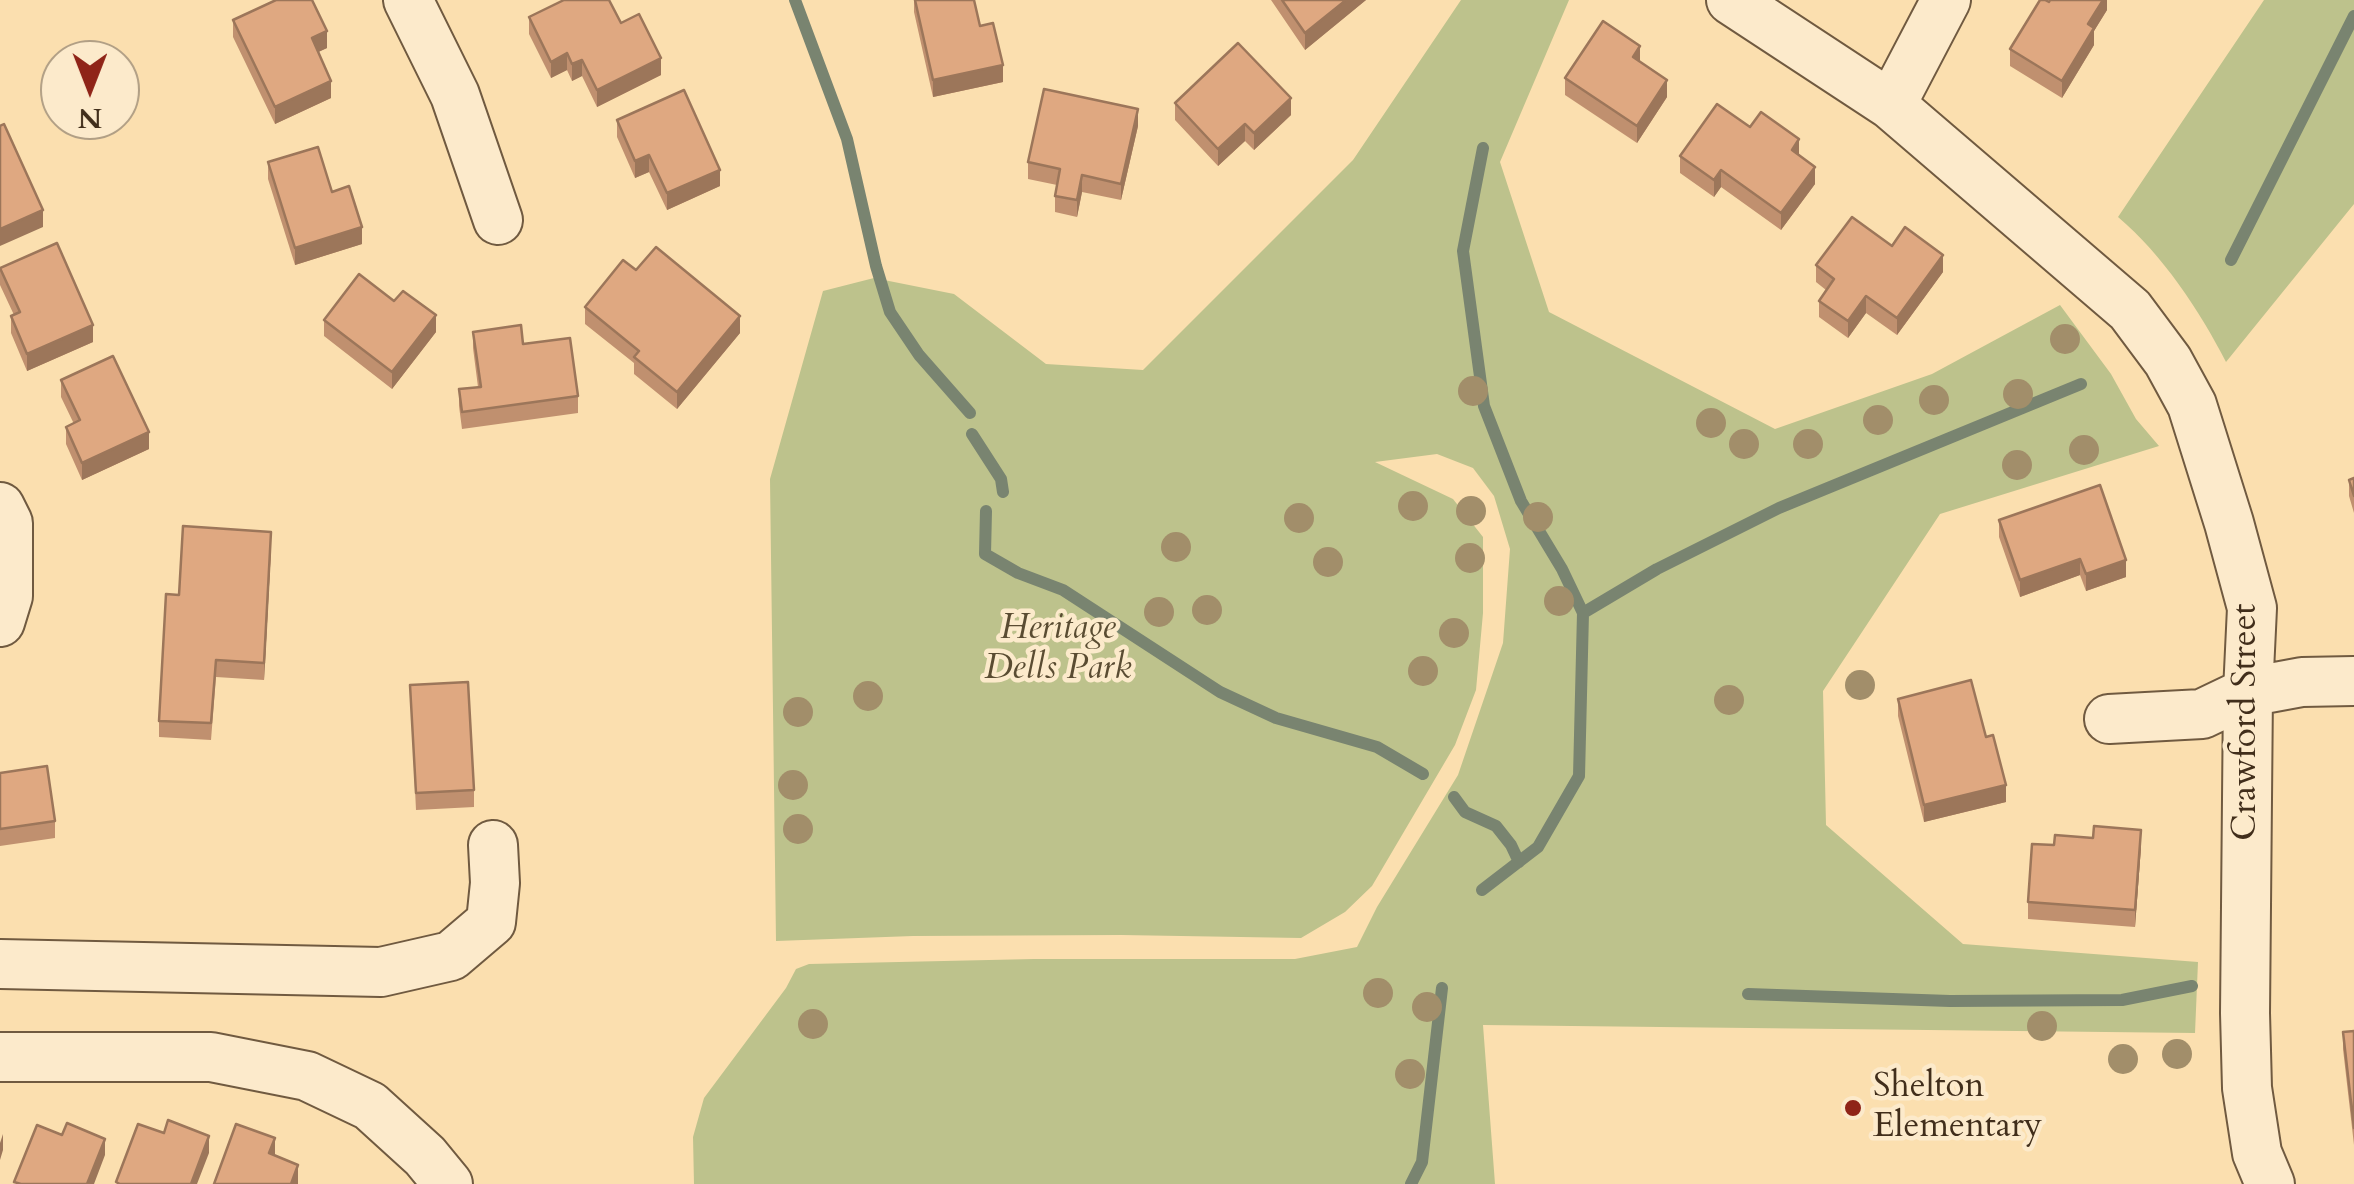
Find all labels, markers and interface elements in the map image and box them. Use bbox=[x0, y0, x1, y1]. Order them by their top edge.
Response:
north arrow bbox=[40, 40, 140, 140]
text: N bbox=[78, 99, 102, 137]
street label: Crawford Street bbox=[2226, 603, 2268, 841]
park label: Heritage Dells Park bbox=[984, 609, 1132, 691]
place label: Shelton Elementary bbox=[1873, 1067, 2042, 1149]
marker: Shelton Elementary bbox=[1842, 1097, 1864, 1119]

